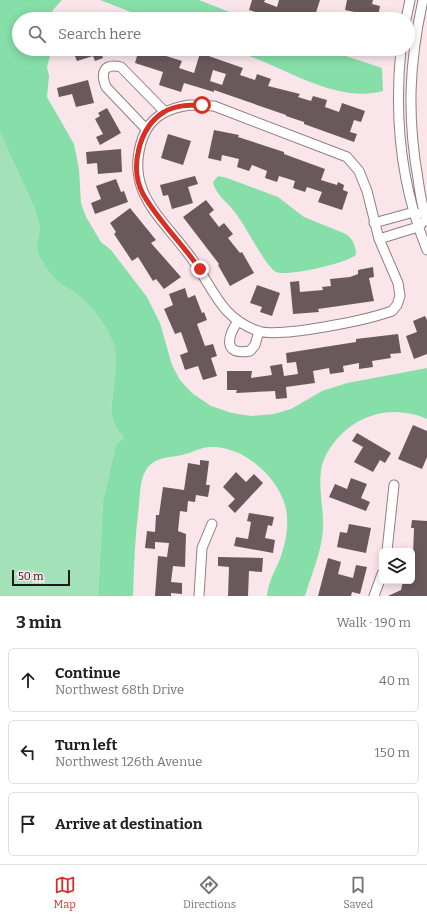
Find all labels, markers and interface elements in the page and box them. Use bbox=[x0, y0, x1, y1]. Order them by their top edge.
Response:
search box bbox=[12, 12, 415, 56]
icon: search bbox=[26, 23, 48, 45]
text: Search here bbox=[58, 25, 141, 43]
route start bbox=[193, 96, 211, 114]
route end bbox=[191, 260, 209, 278]
map controls bbox=[379, 548, 415, 584]
button: layers bbox=[379, 548, 415, 584]
scale bar bbox=[12, 568, 70, 587]
text: 50 m bbox=[18, 570, 44, 583]
text: 3 min bbox=[16, 612, 61, 633]
text: Walk · 190 m bbox=[336, 615, 411, 630]
text: Continue bbox=[55, 664, 121, 682]
icon: ahead bbox=[17, 669, 39, 691]
text: 40 m bbox=[379, 673, 410, 688]
text: Northwest 68th Drive bbox=[55, 682, 184, 697]
text: Turn left bbox=[55, 736, 117, 754]
icon: left bbox=[17, 741, 39, 763]
text: 150 m bbox=[374, 745, 410, 760]
text: Northwest 126th Avenue bbox=[55, 754, 202, 769]
icon: arrive bbox=[17, 813, 39, 835]
text: Arrive at destination bbox=[55, 815, 202, 833]
tab: Map bbox=[54, 874, 76, 911]
tab: Directions bbox=[183, 874, 236, 911]
tab: Saved bbox=[343, 874, 373, 911]

